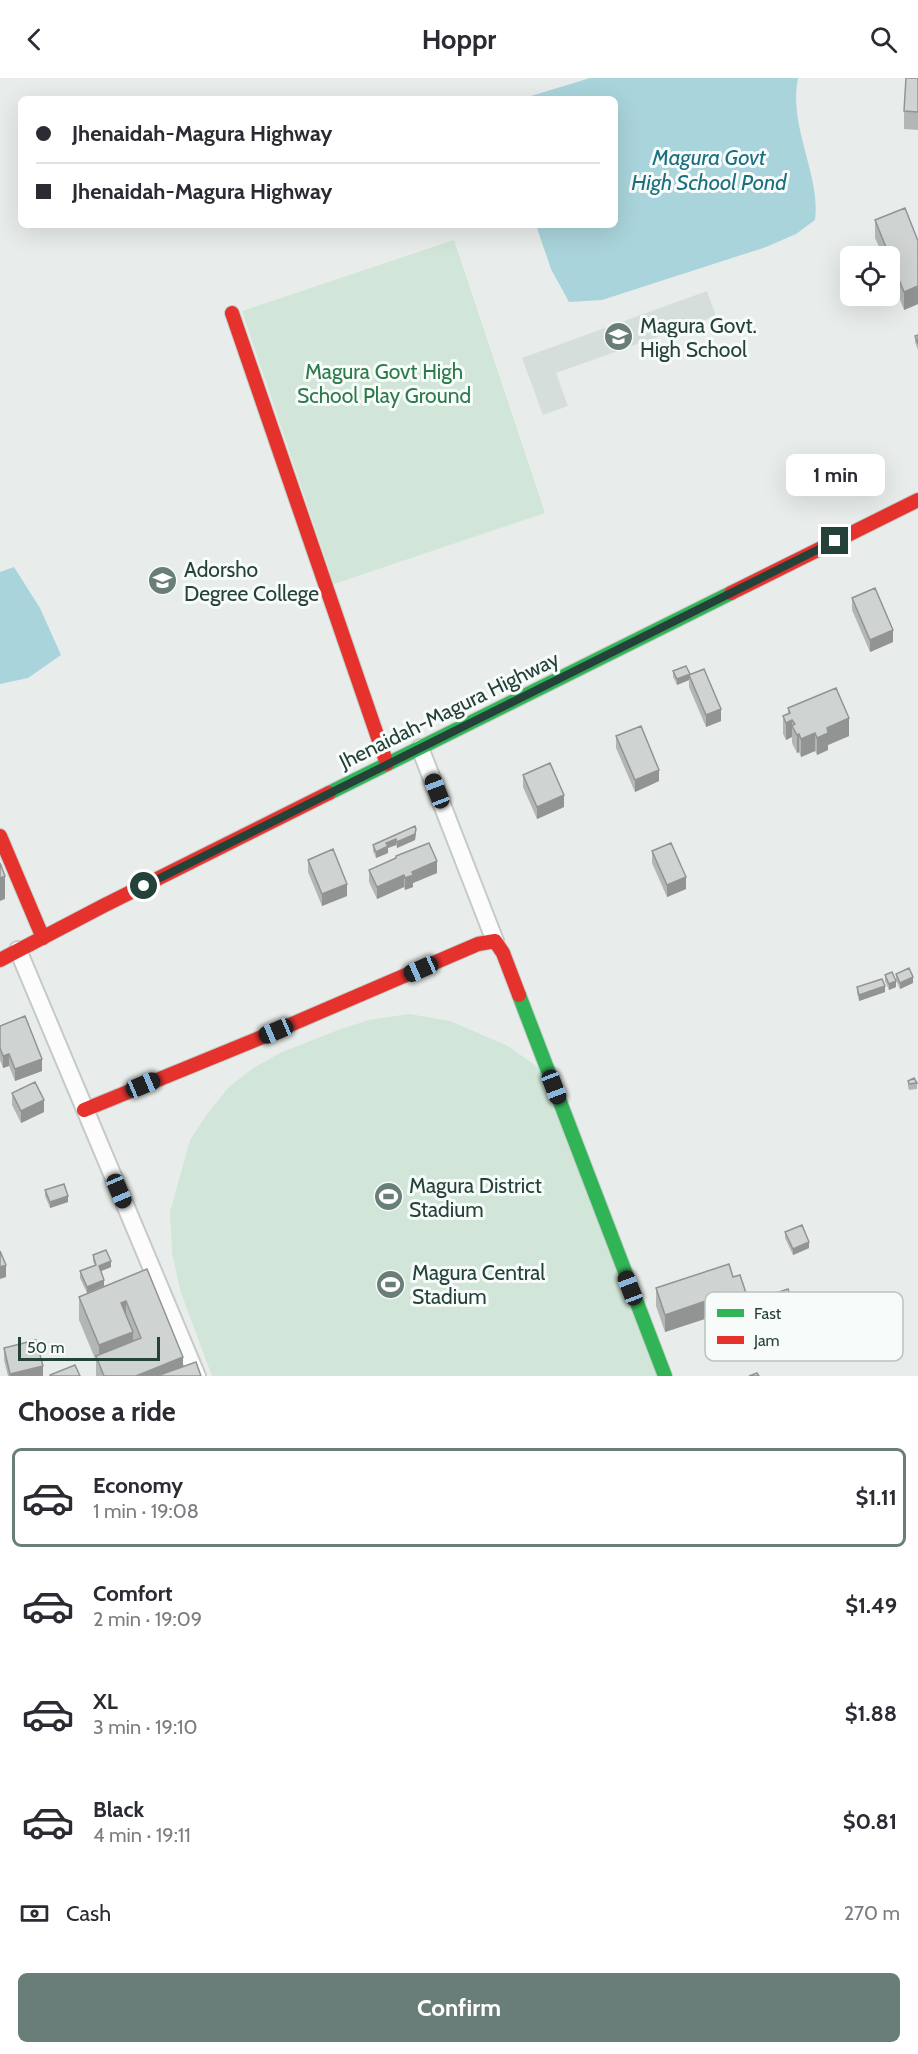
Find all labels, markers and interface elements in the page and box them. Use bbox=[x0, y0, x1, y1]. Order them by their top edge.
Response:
icon: back bbox=[18, 23, 51, 56]
text: Hoppr bbox=[422, 23, 496, 56]
icon: search bbox=[867, 23, 900, 56]
text: Jhenaidah-Magura Highway bbox=[72, 120, 332, 147]
water label: Magura Govt High School Pond bbox=[631, 144, 787, 196]
text: Jhenaidah-Magura Highway bbox=[72, 178, 332, 205]
map controls bbox=[840, 246, 900, 306]
button: locate bbox=[840, 246, 900, 306]
place label: Magura Govt. High School bbox=[640, 313, 757, 362]
school or university icon: Magura Govt. High School bbox=[603, 321, 635, 353]
park label: Magura Govt High School Play Ground bbox=[297, 359, 471, 408]
callout: 1 min bbox=[786, 454, 884, 496]
text: 1 min bbox=[813, 463, 858, 487]
route end bbox=[821, 527, 848, 554]
place label: Adorsho Degree College bbox=[184, 557, 319, 606]
school or university icon: Adorsho Degree College bbox=[147, 565, 179, 597]
street label: Jhenaidah-Magura Highway bbox=[334, 646, 563, 775]
car bbox=[422, 771, 452, 811]
route start bbox=[130, 872, 157, 899]
car bbox=[401, 953, 441, 985]
car bbox=[256, 1016, 296, 1046]
car bbox=[539, 1067, 569, 1107]
car bbox=[123, 1070, 163, 1100]
car bbox=[104, 1171, 134, 1211]
place label: Magura District Stadium bbox=[409, 1173, 542, 1222]
sports icon: Magura District Stadium bbox=[372, 1181, 404, 1213]
place label: Magura Central Stadium bbox=[412, 1260, 545, 1309]
sports icon: Magura Central Stadium bbox=[375, 1268, 407, 1300]
car bbox=[615, 1268, 645, 1308]
legend bbox=[705, 1292, 903, 1361]
text: Fast bbox=[754, 1304, 782, 1323]
text: Jam bbox=[753, 1331, 780, 1350]
scale bar bbox=[18, 1334, 160, 1362]
text: 50 m bbox=[27, 1338, 64, 1357]
text: Choose a ride bbox=[18, 1395, 176, 1428]
icon: car bbox=[21, 1471, 75, 1525]
text: Economy bbox=[93, 1472, 183, 1499]
text: $1.11 bbox=[855, 1484, 897, 1511]
text: 1 min · 19:08 bbox=[93, 1499, 199, 1523]
icon: car bbox=[21, 1579, 75, 1633]
text: Comfort bbox=[93, 1580, 172, 1607]
text: $1.49 bbox=[845, 1592, 897, 1619]
text: 2 min · 19:09 bbox=[93, 1607, 202, 1631]
icon: car bbox=[21, 1687, 75, 1741]
text: XL bbox=[93, 1688, 118, 1715]
text: $1.88 bbox=[845, 1700, 897, 1727]
text: 3 min · 19:10 bbox=[93, 1715, 198, 1739]
icon: car bbox=[21, 1795, 75, 1849]
text: Black bbox=[93, 1796, 144, 1823]
text: $0.81 bbox=[843, 1808, 897, 1835]
text: 4 min · 19:11 bbox=[93, 1823, 191, 1847]
icon: cash bbox=[18, 1897, 51, 1930]
text: Cash bbox=[66, 1900, 111, 1927]
text: 270 m bbox=[844, 1901, 900, 1925]
button: Confirm bbox=[18, 1973, 900, 2042]

